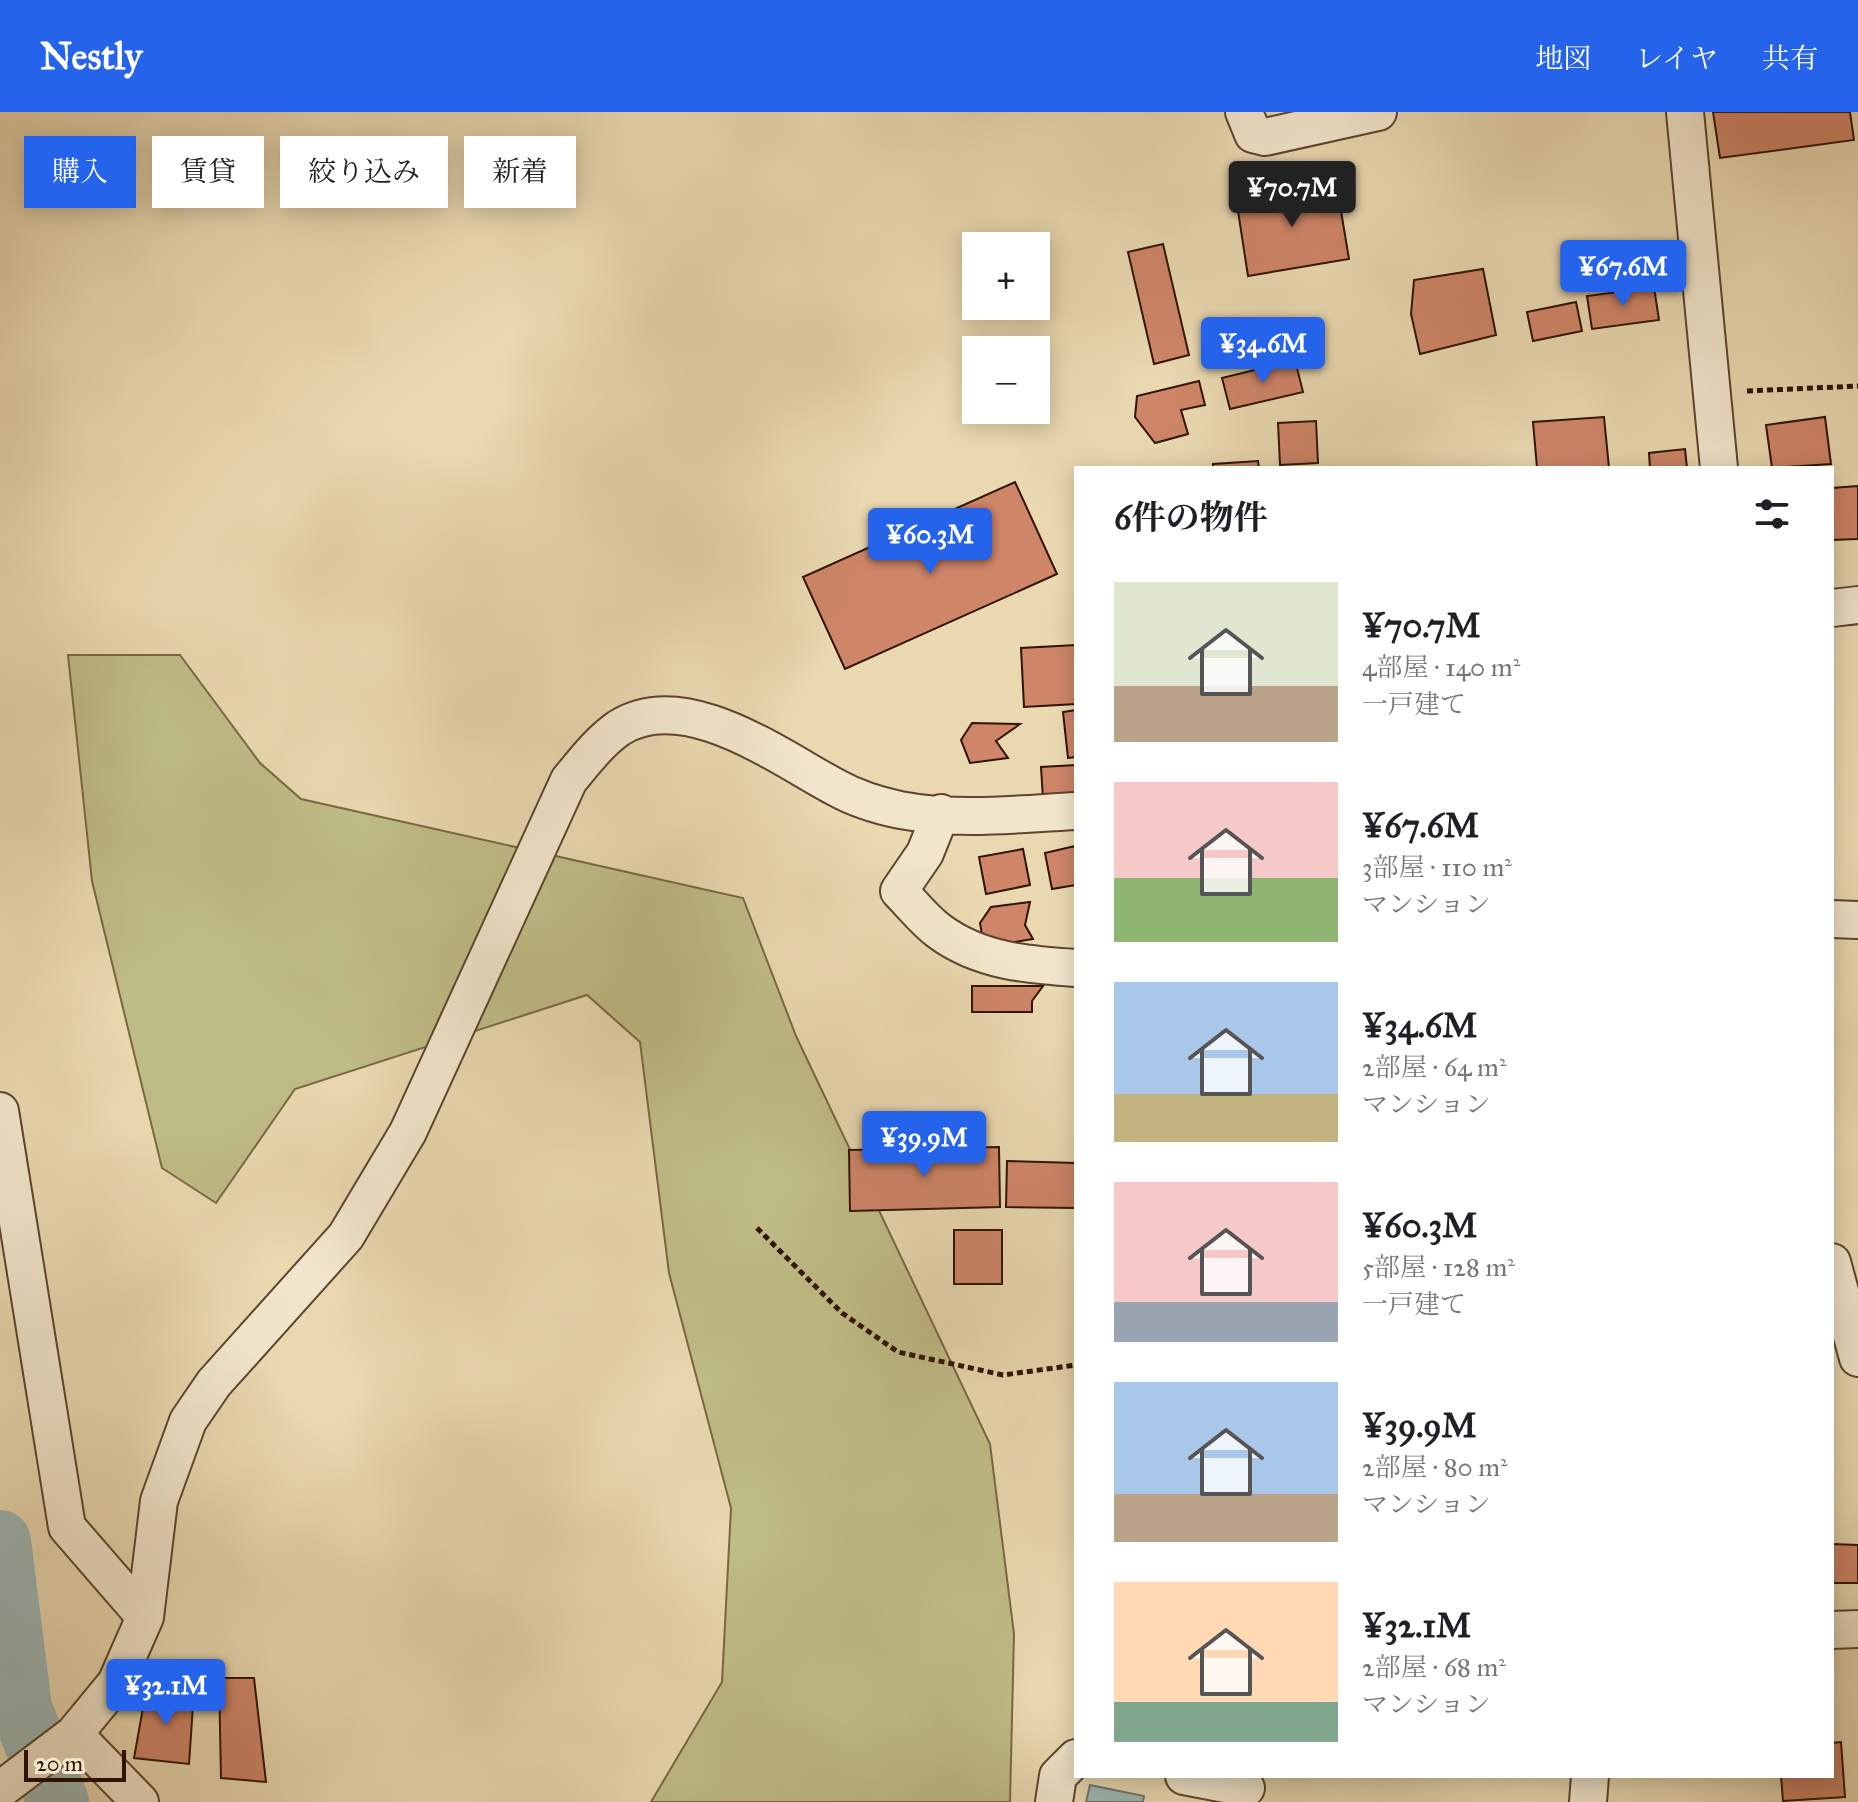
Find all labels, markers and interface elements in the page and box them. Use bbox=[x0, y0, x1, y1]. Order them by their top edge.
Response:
text: Nestly bbox=[40, 33, 142, 79]
text: 地図 bbox=[1535, 41, 1591, 76]
text: レイヤ bbox=[1635, 41, 1718, 76]
text: 共有 bbox=[1762, 41, 1818, 76]
chip: 購入 bbox=[24, 136, 136, 208]
chip: 賃貸 bbox=[152, 136, 264, 208]
chip: 絞り込み bbox=[280, 136, 448, 208]
chip: 新着 bbox=[464, 136, 576, 208]
pin: ¥70.7M bbox=[1227, 161, 1357, 229]
text: ¥70.7M bbox=[1247, 171, 1337, 203]
map controls bbox=[962, 232, 1050, 424]
button: + bbox=[962, 232, 1050, 320]
pin: ¥67.6M bbox=[1558, 240, 1688, 308]
text: ¥67.6M bbox=[1578, 250, 1668, 282]
pin: ¥34.6M bbox=[1198, 317, 1328, 385]
text: ¥34.6M bbox=[1219, 327, 1307, 359]
button: − bbox=[962, 336, 1050, 424]
icon: filters bbox=[1750, 492, 1794, 536]
text: 6件の物件 bbox=[1114, 497, 1267, 538]
pin: ¥60.3M bbox=[865, 508, 995, 576]
text: ¥60.3M bbox=[886, 518, 974, 550]
text: ¥70.7M bbox=[1362, 605, 1481, 646]
icon: home bbox=[1178, 614, 1274, 710]
text: 4部屋 · 140 m² bbox=[1362, 651, 1520, 683]
text: 一戸建て bbox=[1362, 688, 1466, 720]
text: ¥67.6M bbox=[1362, 805, 1479, 846]
icon: home bbox=[1178, 814, 1274, 910]
text: 3部屋 · 110 m² bbox=[1362, 851, 1512, 883]
text: マンション bbox=[1362, 888, 1491, 920]
text: ¥34.6M bbox=[1362, 1005, 1477, 1046]
icon: home bbox=[1178, 1014, 1274, 1110]
text: 2部屋 · 64 m² bbox=[1362, 1051, 1507, 1083]
text: マンション bbox=[1362, 1088, 1491, 1120]
pin: ¥39.9M bbox=[859, 1111, 989, 1179]
text: ¥39.9M bbox=[880, 1121, 968, 1153]
text: ¥60.3M bbox=[1362, 1205, 1477, 1246]
icon: home bbox=[1178, 1214, 1274, 1310]
text: 5部屋 · 128 m² bbox=[1362, 1251, 1515, 1283]
text: 一戸建て bbox=[1362, 1288, 1466, 1320]
text: ¥39.9M bbox=[1362, 1405, 1477, 1446]
icon: home bbox=[1178, 1414, 1274, 1510]
text: 2部屋 · 80 m² bbox=[1362, 1451, 1508, 1483]
text: マンション bbox=[1362, 1488, 1491, 1520]
text: ¥32.1M bbox=[1362, 1605, 1471, 1646]
icon: home bbox=[1178, 1614, 1274, 1710]
text: 2部屋 · 68 m² bbox=[1362, 1651, 1506, 1683]
pin: ¥32.1M bbox=[101, 1659, 231, 1727]
text: ¥32.1M bbox=[124, 1669, 208, 1701]
text: マンション bbox=[1362, 1688, 1491, 1720]
scale bar bbox=[24, 1746, 126, 1782]
text: 20 m bbox=[36, 1750, 83, 1777]

